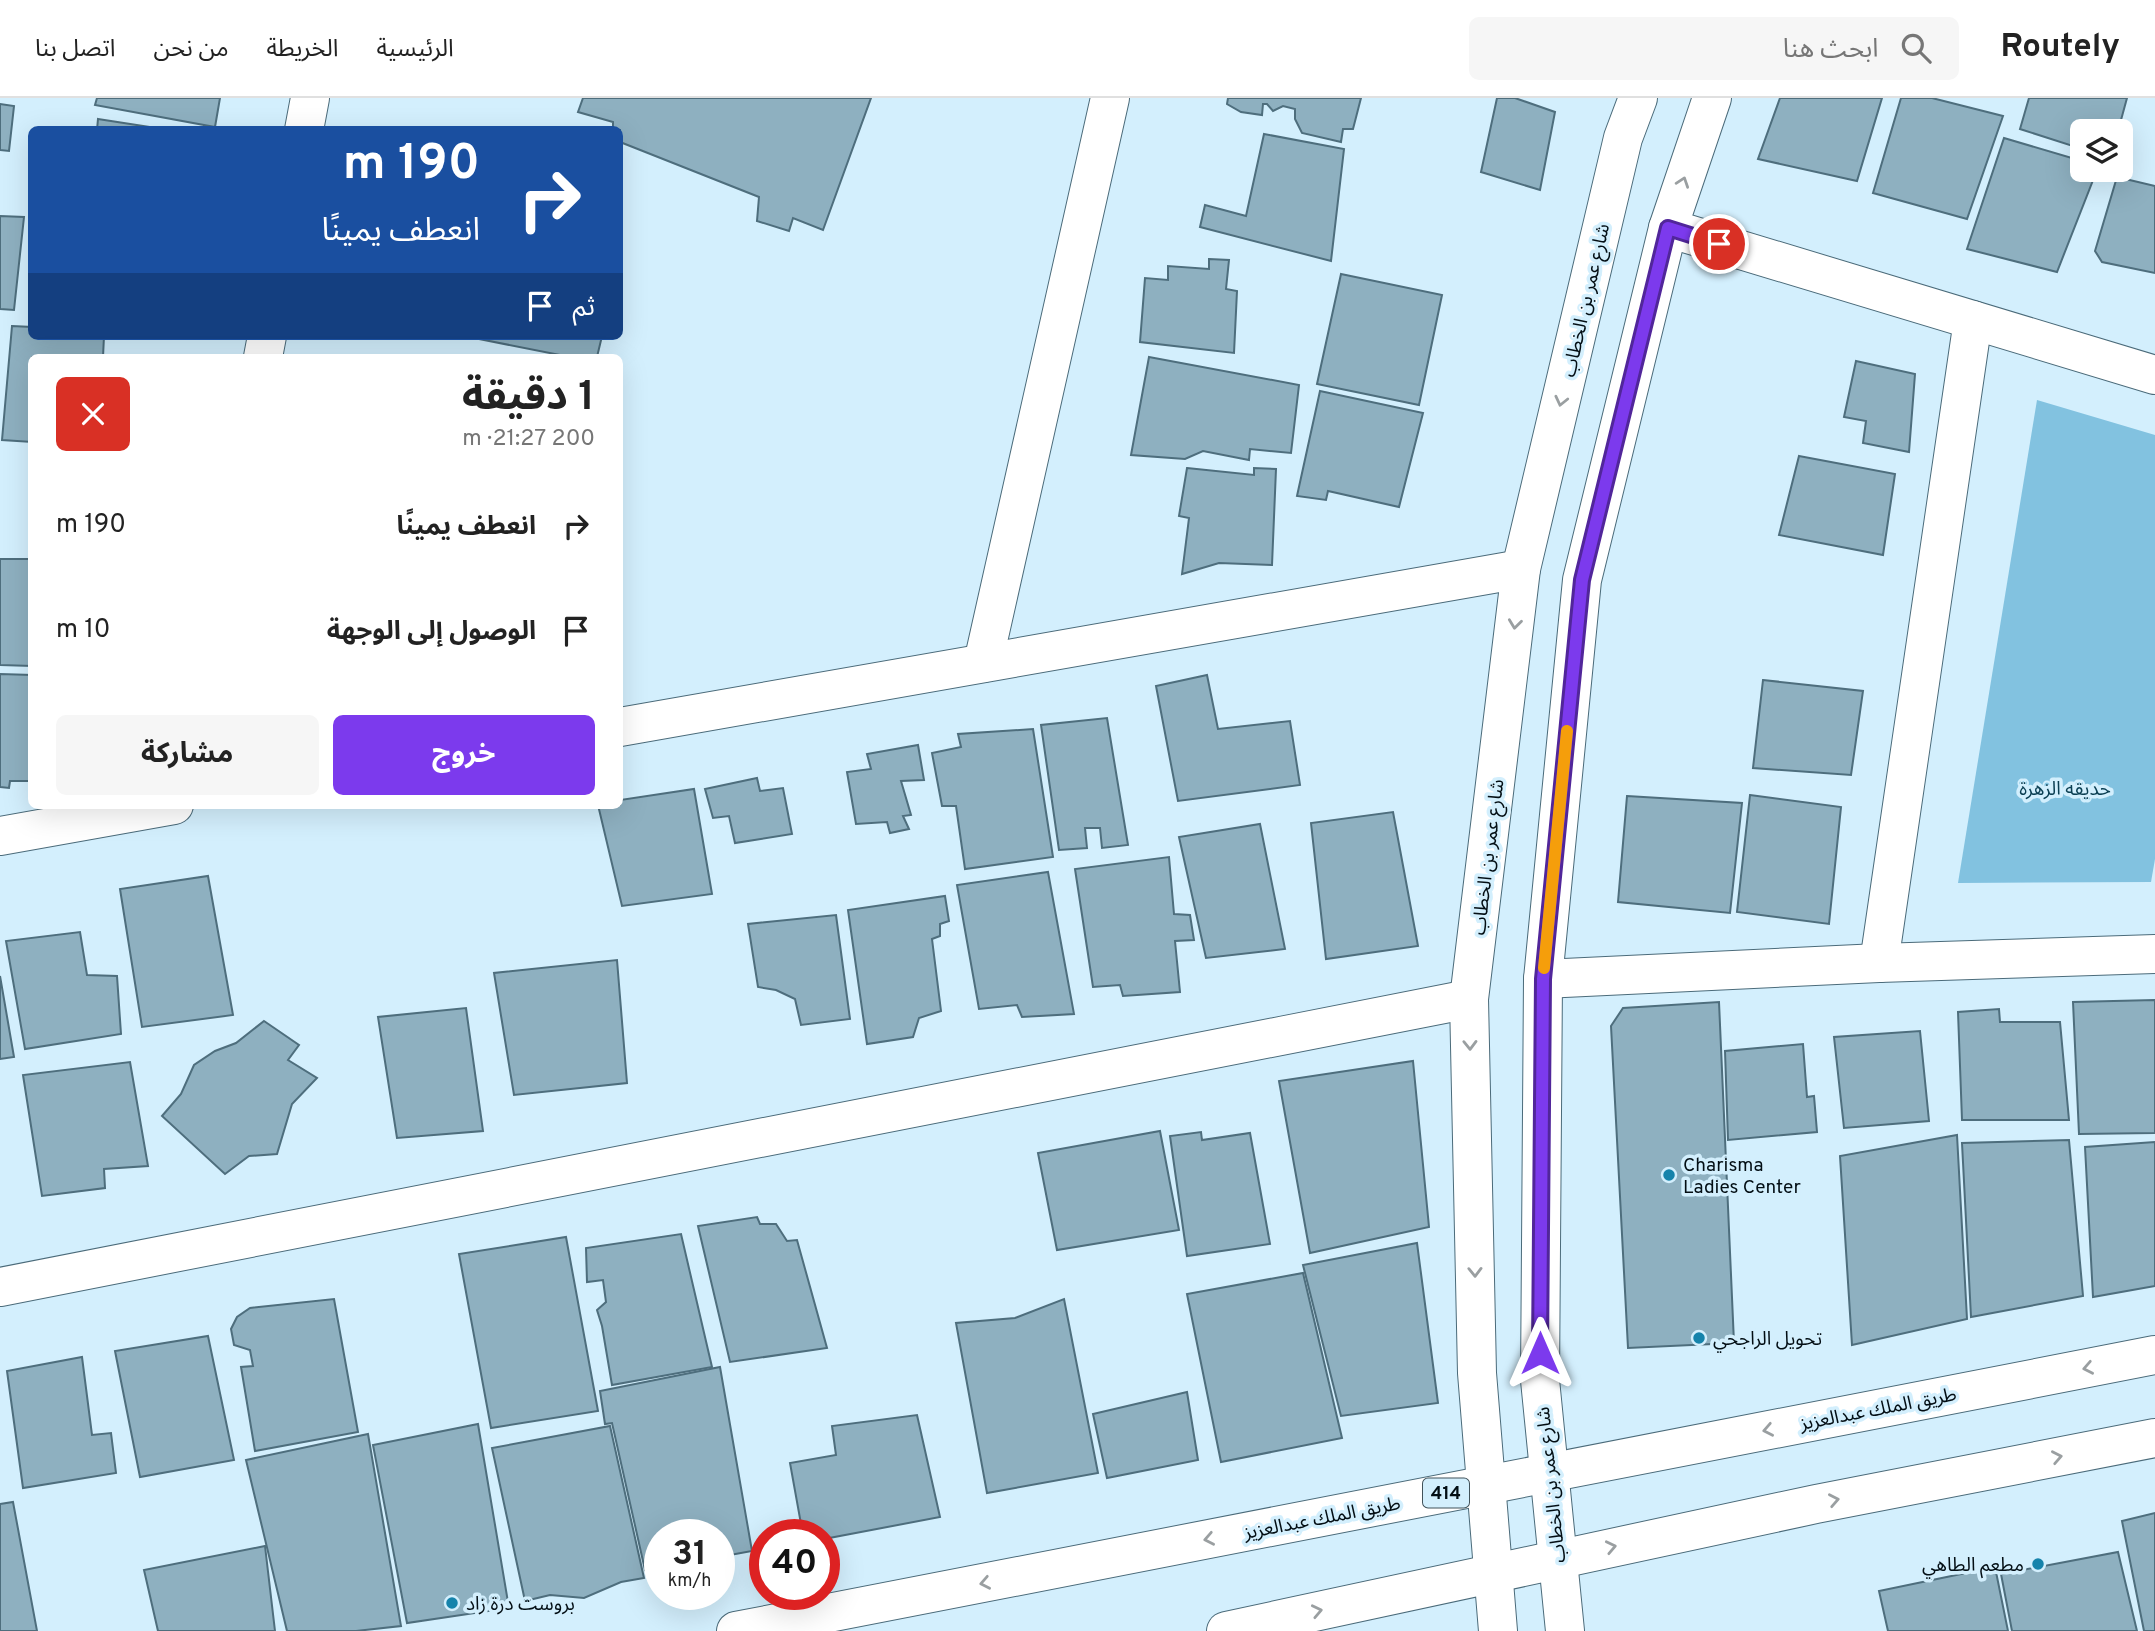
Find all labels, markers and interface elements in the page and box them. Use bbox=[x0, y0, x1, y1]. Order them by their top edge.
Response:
search box bbox=[1469, 17, 1959, 80]
text: Routely bbox=[2001, 27, 2120, 69]
icon: search bbox=[1897, 29, 1935, 67]
text: ابحث هنا bbox=[1783, 34, 1879, 67]
text: اتصل بنا bbox=[35, 35, 116, 65]
text: من نحن bbox=[154, 35, 229, 65]
text: الخريطة bbox=[267, 35, 338, 65]
text: الرئيسية bbox=[376, 35, 454, 65]
map controls bbox=[2070, 119, 2133, 182]
button: layers bbox=[2070, 119, 2133, 182]
text: 190 m bbox=[343, 135, 480, 197]
icon: right bbox=[504, 154, 595, 245]
one-way arrow bbox=[1675, 177, 1689, 189]
text: انعطف يمينًا bbox=[321, 212, 480, 252]
pin bbox=[1689, 214, 1749, 274]
street label: شارع عمر بن الخطاب bbox=[1558, 221, 1616, 380]
icon: arrive bbox=[1700, 225, 1738, 263]
icon: arrive bbox=[521, 287, 559, 325]
text: ثم bbox=[573, 292, 595, 325]
text: 1 دقيقة bbox=[462, 372, 595, 425]
button: close bbox=[56, 377, 130, 451]
one-way arrow bbox=[1555, 395, 1569, 407]
text: 200 m · 21:27 bbox=[462, 425, 595, 454]
icon: right bbox=[557, 507, 595, 545]
text: 190 m bbox=[56, 509, 126, 542]
text: انعطف يمينًا bbox=[397, 511, 536, 544]
icon: arrive bbox=[557, 612, 595, 650]
text: 10 m bbox=[56, 614, 111, 647]
text: الوصول إلى الوجهة bbox=[327, 616, 536, 649]
one-way arrow bbox=[1507, 618, 1522, 630]
button: مشاركة bbox=[56, 715, 319, 795]
button: خروج bbox=[333, 715, 595, 795]
street label: شارع عمر بن الخطاب bbox=[1468, 778, 1510, 937]
park label: حديقه الزهرة bbox=[2019, 778, 2111, 802]
one-way arrow bbox=[1463, 1039, 1478, 1050]
place label: Charisma Ladies Center bbox=[1683, 1154, 1801, 1200]
marker: Charisma Ladies Center bbox=[1661, 1167, 1677, 1183]
one-way arrow bbox=[1468, 1267, 1483, 1278]
position arrow bbox=[1503, 1316, 1577, 1390]
place label: تحويل الراجحي bbox=[1713, 1328, 1822, 1353]
marker: تحويل الراجحي bbox=[1691, 1330, 1707, 1346]
one-way arrow bbox=[2082, 1360, 2094, 1375]
street label: طريق الملك عبدالعزيز bbox=[1797, 1383, 1959, 1437]
street label: شارع عمر بن الخطاب bbox=[1532, 1406, 1572, 1564]
one-way arrow bbox=[1762, 1421, 1774, 1436]
one-way arrow bbox=[2051, 1450, 2063, 1465]
road number: 414 bbox=[1423, 1478, 1469, 1508]
street label: طريق الملك عبدالعزيز bbox=[1241, 1492, 1403, 1546]
one-way arrow bbox=[1828, 1494, 1840, 1509]
speed limit sign: 40 bbox=[749, 1519, 840, 1610]
one-way arrow bbox=[1203, 1531, 1215, 1546]
text: 31 bbox=[672, 1533, 707, 1577]
one-way arrow bbox=[1605, 1541, 1617, 1556]
place label: مطعم الطاهي bbox=[1922, 1554, 2024, 1579]
marker: مطعم الطاهي bbox=[2030, 1556, 2046, 1572]
text: km/h bbox=[668, 1570, 711, 1593]
one-way arrow bbox=[979, 1574, 991, 1589]
place label: بروست درة زاد bbox=[466, 1593, 575, 1617]
marker: بروست درة زاد bbox=[444, 1595, 460, 1611]
one-way arrow bbox=[1311, 1605, 1323, 1620]

